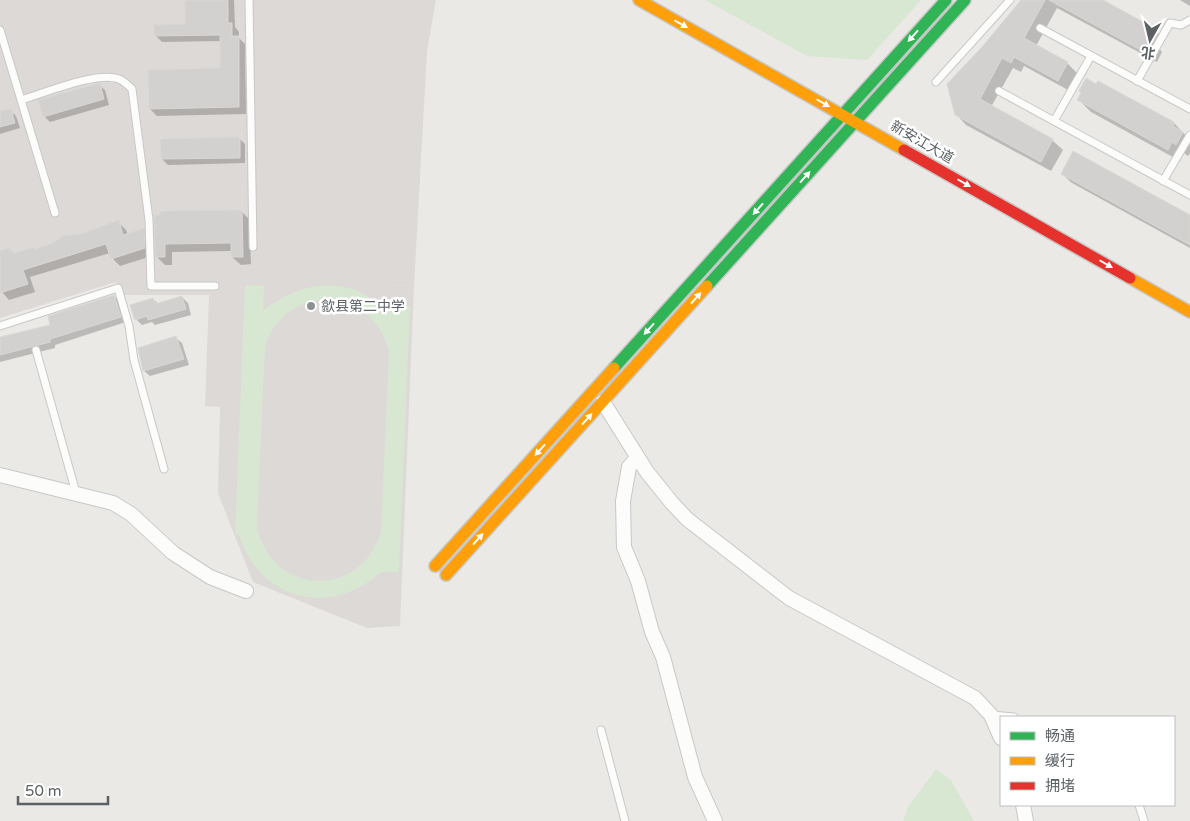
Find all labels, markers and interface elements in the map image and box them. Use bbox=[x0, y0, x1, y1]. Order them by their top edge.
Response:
north arrow bbox=[1125, 15, 1175, 65]
one-way arrow bbox=[675, 19, 688, 28]
one-way arrow bbox=[907, 30, 919, 42]
text: 北 bbox=[1140, 43, 1156, 62]
one-way arrow bbox=[816, 99, 830, 107]
street label: 新安江大道 bbox=[887, 117, 957, 167]
one-way arrow bbox=[799, 172, 811, 184]
one-way arrow bbox=[958, 179, 971, 188]
one-way arrow bbox=[752, 202, 763, 215]
one-way arrow bbox=[1099, 259, 1112, 268]
one-way arrow bbox=[690, 293, 702, 305]
place label: 歙县第二中学 bbox=[321, 298, 405, 315]
marker: 歙县第二中学 bbox=[305, 300, 317, 312]
one-way arrow bbox=[643, 323, 654, 336]
one-way arrow bbox=[582, 412, 593, 425]
one-way arrow bbox=[534, 443, 546, 455]
one-way arrow bbox=[473, 533, 484, 546]
legend bbox=[1000, 716, 1175, 806]
text: 畅通 bbox=[1045, 727, 1075, 745]
text: 缓行 bbox=[1045, 752, 1075, 770]
scale bar bbox=[18, 774, 108, 806]
text: 拥堵 bbox=[1045, 777, 1075, 795]
text: 50 m bbox=[25, 782, 62, 800]

